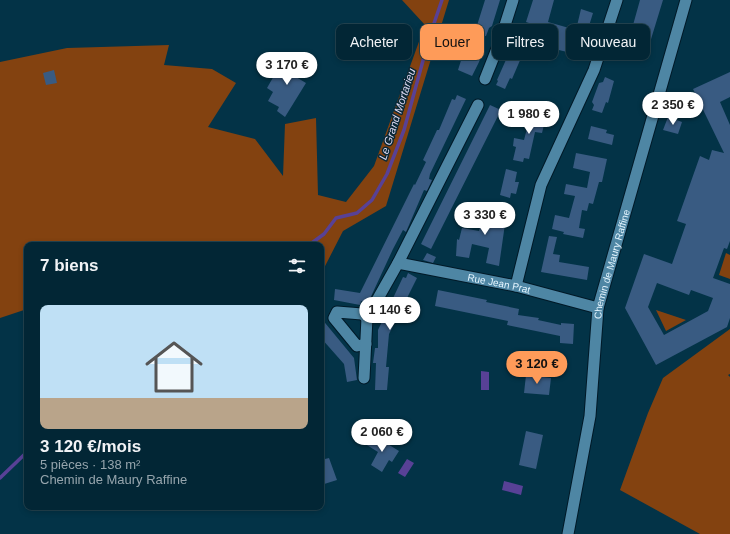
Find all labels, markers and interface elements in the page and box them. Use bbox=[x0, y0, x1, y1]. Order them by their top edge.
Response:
chip: Acheter bbox=[336, 24, 412, 60]
chip: Louer bbox=[420, 24, 484, 60]
chip: Filtres bbox=[492, 24, 558, 60]
chip: Nouveau bbox=[566, 24, 650, 60]
pin: 3 170 € bbox=[250, 52, 324, 86]
text: 3 170 € bbox=[265, 57, 309, 72]
water label: Le Grand Mortarieu bbox=[377, 67, 417, 161]
pin: 2 350 € bbox=[636, 92, 710, 126]
text: 2 350 € bbox=[651, 97, 695, 112]
pin: 1 980 € bbox=[492, 101, 566, 135]
text: 1 980 € bbox=[507, 106, 551, 121]
pin: 3 330 € bbox=[448, 202, 522, 236]
text: 3 330 € bbox=[463, 207, 507, 222]
street label: Chemin de Maury Raffine bbox=[592, 208, 632, 319]
icon: filters bbox=[286, 255, 308, 277]
text: 7 biens bbox=[40, 256, 99, 275]
street label: Rue Jean Prat bbox=[467, 272, 532, 296]
pin: 1 140 € bbox=[353, 297, 427, 331]
text: 1 140 € bbox=[368, 302, 412, 317]
icon: home bbox=[138, 331, 210, 403]
pin: 3 120 € bbox=[500, 351, 574, 385]
text: 3 120 € bbox=[515, 356, 559, 371]
pin: 2 060 € bbox=[345, 419, 419, 453]
text: 2 060 € bbox=[360, 424, 404, 439]
text: 3 120 €/mois bbox=[40, 437, 141, 456]
text: 5 pièces · 138 m² bbox=[40, 457, 140, 472]
text: Chemin de Maury Raffine bbox=[40, 472, 187, 487]

